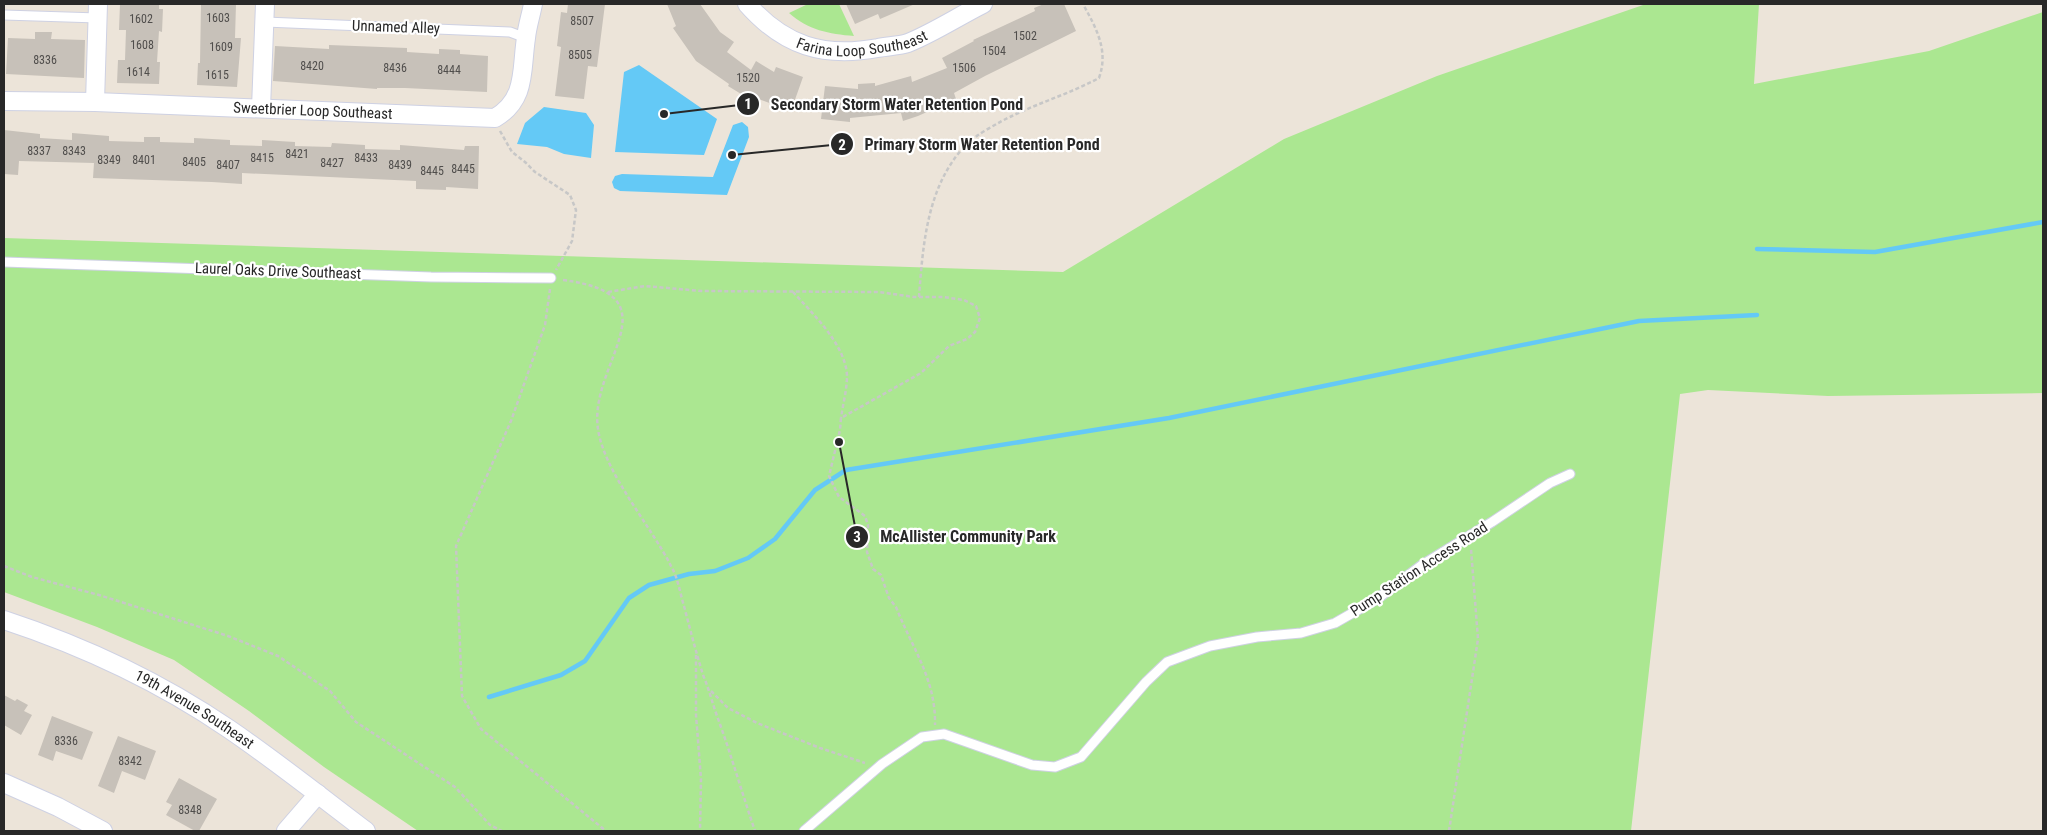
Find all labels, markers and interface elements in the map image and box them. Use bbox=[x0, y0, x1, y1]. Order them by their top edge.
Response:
house number: 1603 bbox=[206, 11, 230, 25]
house number: 1602 bbox=[129, 12, 153, 26]
house number: 8507 bbox=[570, 14, 594, 28]
street label: Unnamed Alley bbox=[352, 16, 440, 38]
street label: Farina Loop Southeast bbox=[794, 27, 930, 60]
house number: 1502 bbox=[1013, 29, 1037, 43]
house number: 1608 bbox=[130, 38, 154, 52]
house number: 1609 bbox=[209, 40, 233, 54]
house number: 1504 bbox=[982, 44, 1006, 58]
house number: 8505 bbox=[568, 48, 592, 62]
house number: 8336 bbox=[33, 53, 57, 67]
house number: 8420 bbox=[300, 59, 324, 73]
house number: 8436 bbox=[383, 61, 407, 75]
house number: 1506 bbox=[952, 61, 976, 75]
house number: 8444 bbox=[437, 63, 461, 77]
house number: 1614 bbox=[126, 65, 150, 79]
house number: 1615 bbox=[205, 68, 229, 82]
house number: 1520 bbox=[736, 71, 760, 85]
callout: Secondary Storm Water Retention Pond bbox=[735, 88, 1033, 119]
text: 1 bbox=[744, 95, 752, 113]
text: Secondary Storm Water Retention Pond bbox=[771, 95, 1023, 114]
street label: Sweetbrier Loop Southeast bbox=[233, 99, 393, 123]
callout: Primary Storm Water Retention Pond bbox=[830, 129, 1110, 160]
text: Primary Storm Water Retention Pond bbox=[864, 135, 1100, 154]
text: 2 bbox=[838, 136, 846, 154]
house number: 8337 bbox=[27, 144, 51, 158]
house number: 8343 bbox=[62, 144, 86, 158]
house number: 8421 bbox=[285, 147, 309, 161]
house number: 8415 bbox=[250, 151, 274, 165]
house number: 8433 bbox=[354, 151, 378, 165]
house number: 8349 bbox=[97, 153, 121, 167]
house number: 8401 bbox=[132, 153, 156, 167]
house number: 8405 bbox=[182, 155, 206, 169]
house number: 8427 bbox=[320, 156, 344, 170]
house number: 8407 bbox=[216, 158, 240, 172]
house number: 8439 bbox=[388, 158, 412, 172]
house number: 8445 bbox=[451, 162, 475, 176]
house number: 8445 bbox=[420, 164, 444, 178]
street label: Laurel Oaks Drive Southeast bbox=[195, 259, 361, 283]
street label: Pump Station Access Road bbox=[1347, 518, 1491, 620]
callout: McAllister Community Park bbox=[845, 521, 1066, 552]
text: McAllister Community Park bbox=[880, 527, 1056, 546]
text: 3 bbox=[853, 528, 861, 546]
street label: 19th Avenue Southeast bbox=[132, 666, 257, 753]
house number: 8336 bbox=[54, 734, 78, 748]
house number: 8342 bbox=[118, 754, 142, 768]
house number: 8348 bbox=[178, 803, 202, 817]

